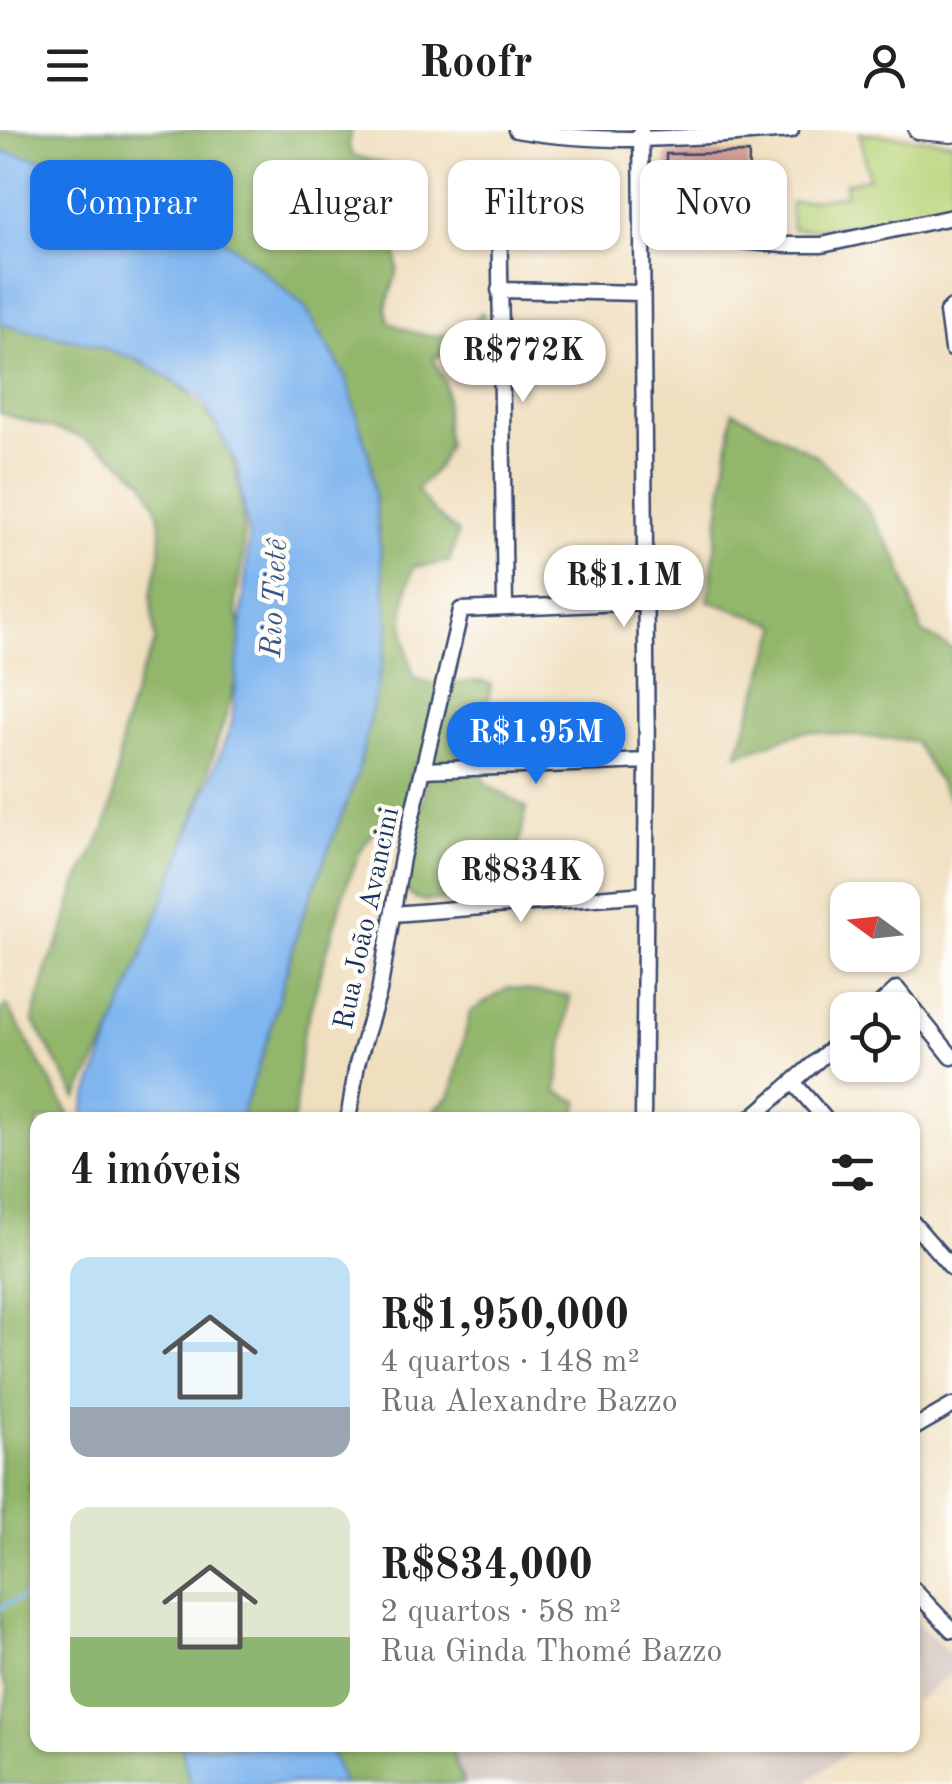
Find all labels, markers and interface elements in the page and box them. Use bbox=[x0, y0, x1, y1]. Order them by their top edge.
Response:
icon: menu bbox=[40, 38, 95, 93]
icon: person bbox=[857, 38, 912, 93]
text: Roofr bbox=[419, 42, 533, 87]
chip: Comprar bbox=[30, 160, 233, 250]
chip: Alugar bbox=[253, 160, 428, 250]
chip: Filtros bbox=[448, 160, 620, 250]
chip: Novo bbox=[640, 160, 787, 250]
pin: R$772K bbox=[442, 320, 604, 405]
text: R$772K bbox=[462, 336, 584, 368]
water label: Rio Tietê bbox=[257, 536, 293, 659]
pin: R$1.1M bbox=[543, 545, 705, 630]
text: R$1.1M bbox=[566, 561, 682, 593]
pin: R$1.95M bbox=[444, 702, 628, 787]
text: R$1.95M bbox=[468, 718, 604, 750]
street label: Rua João Avancini bbox=[331, 805, 405, 1032]
pin: R$834K bbox=[440, 840, 602, 925]
text: R$834K bbox=[460, 856, 582, 888]
north arrow bbox=[830, 882, 920, 972]
map controls bbox=[830, 882, 920, 1082]
button: locate bbox=[830, 992, 920, 1082]
icon: filters bbox=[825, 1145, 880, 1200]
text: 4 imóveis bbox=[70, 1151, 241, 1193]
text: R$1,950,000 bbox=[380, 1296, 629, 1338]
icon: home bbox=[150, 1297, 270, 1417]
text: 4 quartos · 148 m² bbox=[380, 1347, 640, 1379]
text: Rua Alexandre Bazzo bbox=[380, 1387, 678, 1419]
text: R$834,000 bbox=[380, 1546, 593, 1588]
icon: home bbox=[150, 1547, 270, 1667]
text: 2 quartos · 58 m² bbox=[380, 1597, 621, 1629]
text: Rua Ginda Thomé Bazzo bbox=[380, 1637, 722, 1669]

